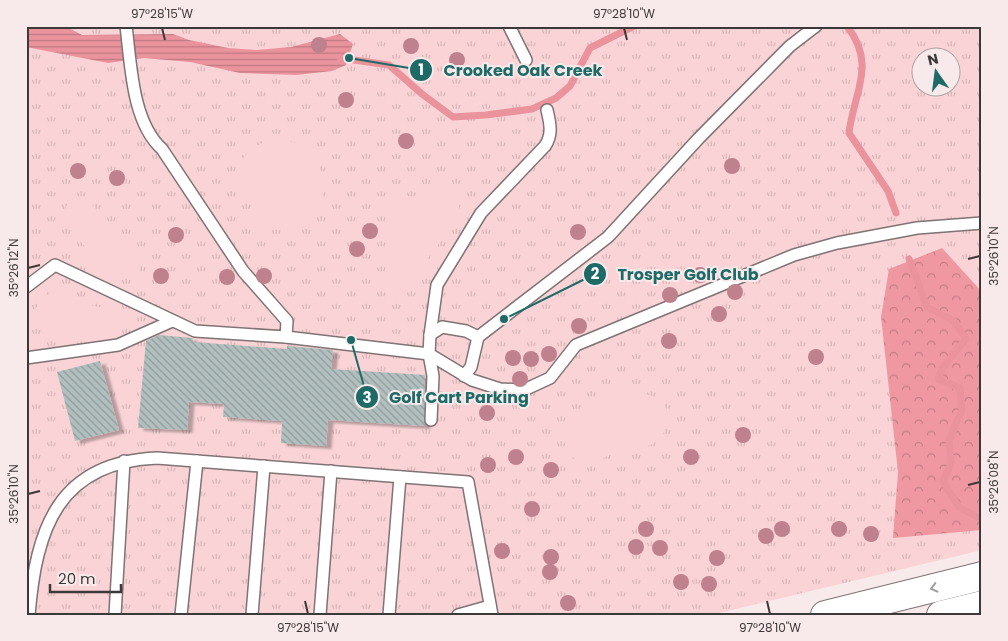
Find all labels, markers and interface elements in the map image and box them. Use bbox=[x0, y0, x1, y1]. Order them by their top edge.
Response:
text: 97°28'15"W bbox=[131, 5, 193, 22]
text: 97°28'10"W bbox=[593, 5, 655, 22]
north arrow bbox=[910, 48, 960, 98]
text: N bbox=[925, 48, 940, 70]
callout: Crooked Oak Creek bbox=[408, 54, 612, 85]
text: 1 bbox=[418, 59, 424, 80]
text: Crooked Oak Creek bbox=[444, 59, 602, 82]
text: 35°26'10"N bbox=[985, 226, 1002, 286]
text: 35°26'12"N bbox=[5, 239, 22, 297]
callout: Trosper Golf Club bbox=[582, 259, 768, 290]
text: 2 bbox=[591, 263, 600, 284]
text: Trosper Golf Club bbox=[617, 263, 759, 286]
callout: Golf Cart Parking bbox=[354, 382, 539, 413]
text: Golf Cart Parking bbox=[389, 386, 529, 409]
text: 3 bbox=[362, 387, 372, 408]
text: 35°26'08"N bbox=[985, 450, 1002, 514]
text: 35°26'10"N bbox=[5, 464, 22, 524]
scale bar bbox=[50, 561, 121, 593]
text: 20 m bbox=[58, 568, 96, 589]
one-way arrow bbox=[930, 582, 939, 593]
text: 97°28'15"W bbox=[277, 619, 339, 636]
text: 97°28'10"W bbox=[739, 619, 801, 636]

